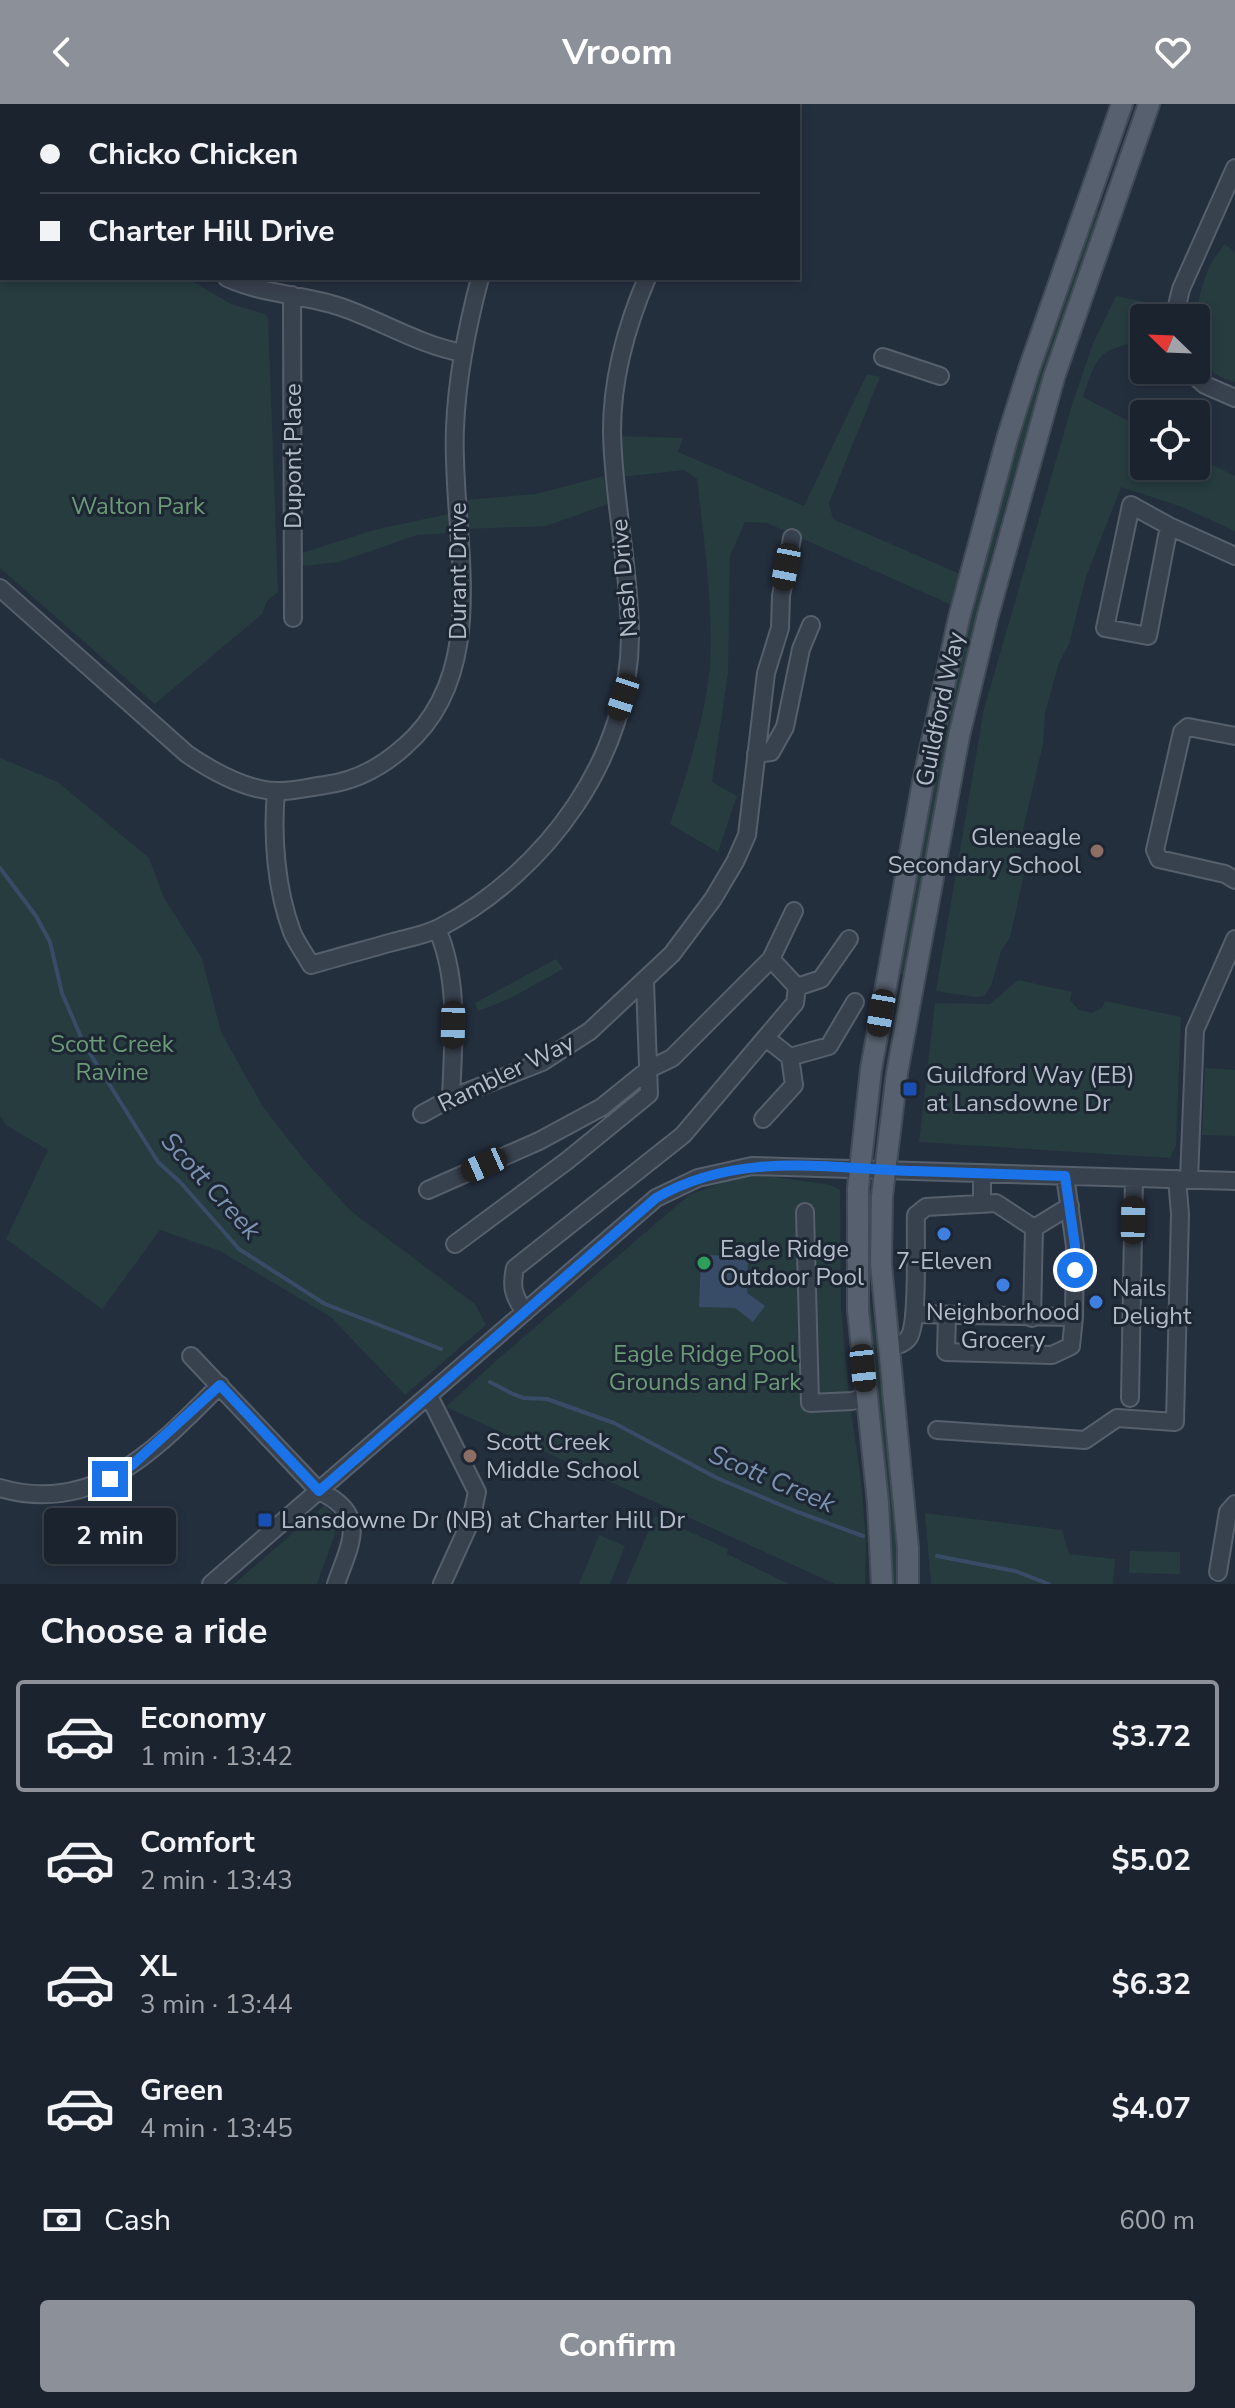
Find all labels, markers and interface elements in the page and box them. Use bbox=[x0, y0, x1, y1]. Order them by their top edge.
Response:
text: Vroom bbox=[562, 28, 673, 77]
icon: back bbox=[40, 30, 84, 74]
icon: heart bbox=[1151, 30, 1195, 74]
text: Chicko Chicken bbox=[88, 134, 298, 175]
text: Charter Hill Drive bbox=[88, 211, 335, 252]
north arrow bbox=[1130, 304, 1210, 384]
map controls bbox=[1130, 304, 1210, 480]
street label: Dupont Place bbox=[277, 383, 309, 529]
button: locate bbox=[1130, 400, 1210, 480]
park label: Walton Park bbox=[71, 490, 206, 522]
street label: Durant Drive bbox=[442, 502, 474, 640]
street label: Nash Drive bbox=[603, 517, 645, 639]
car bbox=[770, 541, 802, 593]
street label: Guildford Way bbox=[908, 628, 972, 789]
car bbox=[604, 670, 642, 724]
place label: Gleneagle Secondary School bbox=[888, 821, 1081, 881]
marker: Gleneagle Secondary School bbox=[1088, 842, 1106, 860]
car bbox=[865, 987, 897, 1039]
car bbox=[441, 1001, 465, 1049]
street label: Rambler Way bbox=[433, 1026, 580, 1120]
park label: Scott Creek Ravine bbox=[50, 1028, 175, 1088]
place label: Guildford Way (EB) at Lansdowne Dr bbox=[926, 1059, 1135, 1119]
marker: Guildford Way (EB) at Lansdowne Dr bbox=[901, 1080, 919, 1098]
water label: Scott Creek bbox=[153, 1125, 269, 1248]
car bbox=[457, 1144, 511, 1186]
car bbox=[1121, 1196, 1145, 1244]
marker: 7-Eleven bbox=[935, 1225, 953, 1243]
place label: Eagle Ridge Outdoor Pool bbox=[720, 1233, 864, 1293]
place label: 7-Eleven bbox=[896, 1245, 992, 1277]
route start bbox=[1057, 1252, 1093, 1288]
marker: Eagle Ridge Outdoor Pool bbox=[695, 1254, 713, 1272]
place label: Nails Delight bbox=[1112, 1272, 1192, 1332]
marker: Neighborhood Grocery bbox=[994, 1276, 1012, 1294]
marker: Nails Delight bbox=[1087, 1293, 1105, 1311]
place label: Neighborhood Grocery bbox=[926, 1296, 1080, 1356]
park label: Eagle Ridge Pool Grounds and Park bbox=[609, 1338, 802, 1398]
car bbox=[849, 1343, 877, 1393]
place label: Scott Creek Middle School bbox=[486, 1426, 639, 1486]
water label: Scott Creek bbox=[704, 1437, 841, 1522]
marker: Scott Creek Middle School bbox=[461, 1447, 479, 1465]
route end bbox=[92, 1461, 128, 1497]
place label: Lansdowne Dr (NB) at Charter Hill Dr bbox=[281, 1504, 686, 1536]
callout: 2 min bbox=[44, 1507, 176, 1563]
marker: Lansdowne Dr (NB) at Charter Hill Dr bbox=[256, 1511, 274, 1529]
text: 2 min bbox=[76, 1518, 144, 1553]
text: Choose a ride bbox=[40, 1607, 268, 1656]
text: Economy bbox=[140, 1698, 266, 1739]
icon: car bbox=[44, 1700, 116, 1772]
text: $3.72 bbox=[1112, 1716, 1191, 1757]
text: 1 min · 13:42 bbox=[140, 1739, 293, 1774]
text: Comfort bbox=[140, 1822, 255, 1863]
icon: car bbox=[44, 1824, 116, 1896]
text: $5.02 bbox=[1112, 1840, 1191, 1881]
text: 2 min · 13:43 bbox=[140, 1863, 293, 1898]
text: XL bbox=[140, 1946, 177, 1987]
icon: car bbox=[44, 1948, 116, 2020]
text: $6.32 bbox=[1112, 1964, 1191, 2005]
text: 3 min · 13:44 bbox=[140, 1987, 293, 2022]
text: Green bbox=[140, 2070, 224, 2111]
icon: car bbox=[44, 2072, 116, 2144]
text: $4.07 bbox=[1112, 2088, 1191, 2129]
text: 4 min · 13:45 bbox=[140, 2111, 293, 2146]
icon: cash bbox=[40, 2198, 84, 2242]
text: Cash bbox=[104, 2200, 171, 2241]
text: 600 m bbox=[1119, 2203, 1195, 2238]
button: Confirm bbox=[40, 2300, 1195, 2392]

